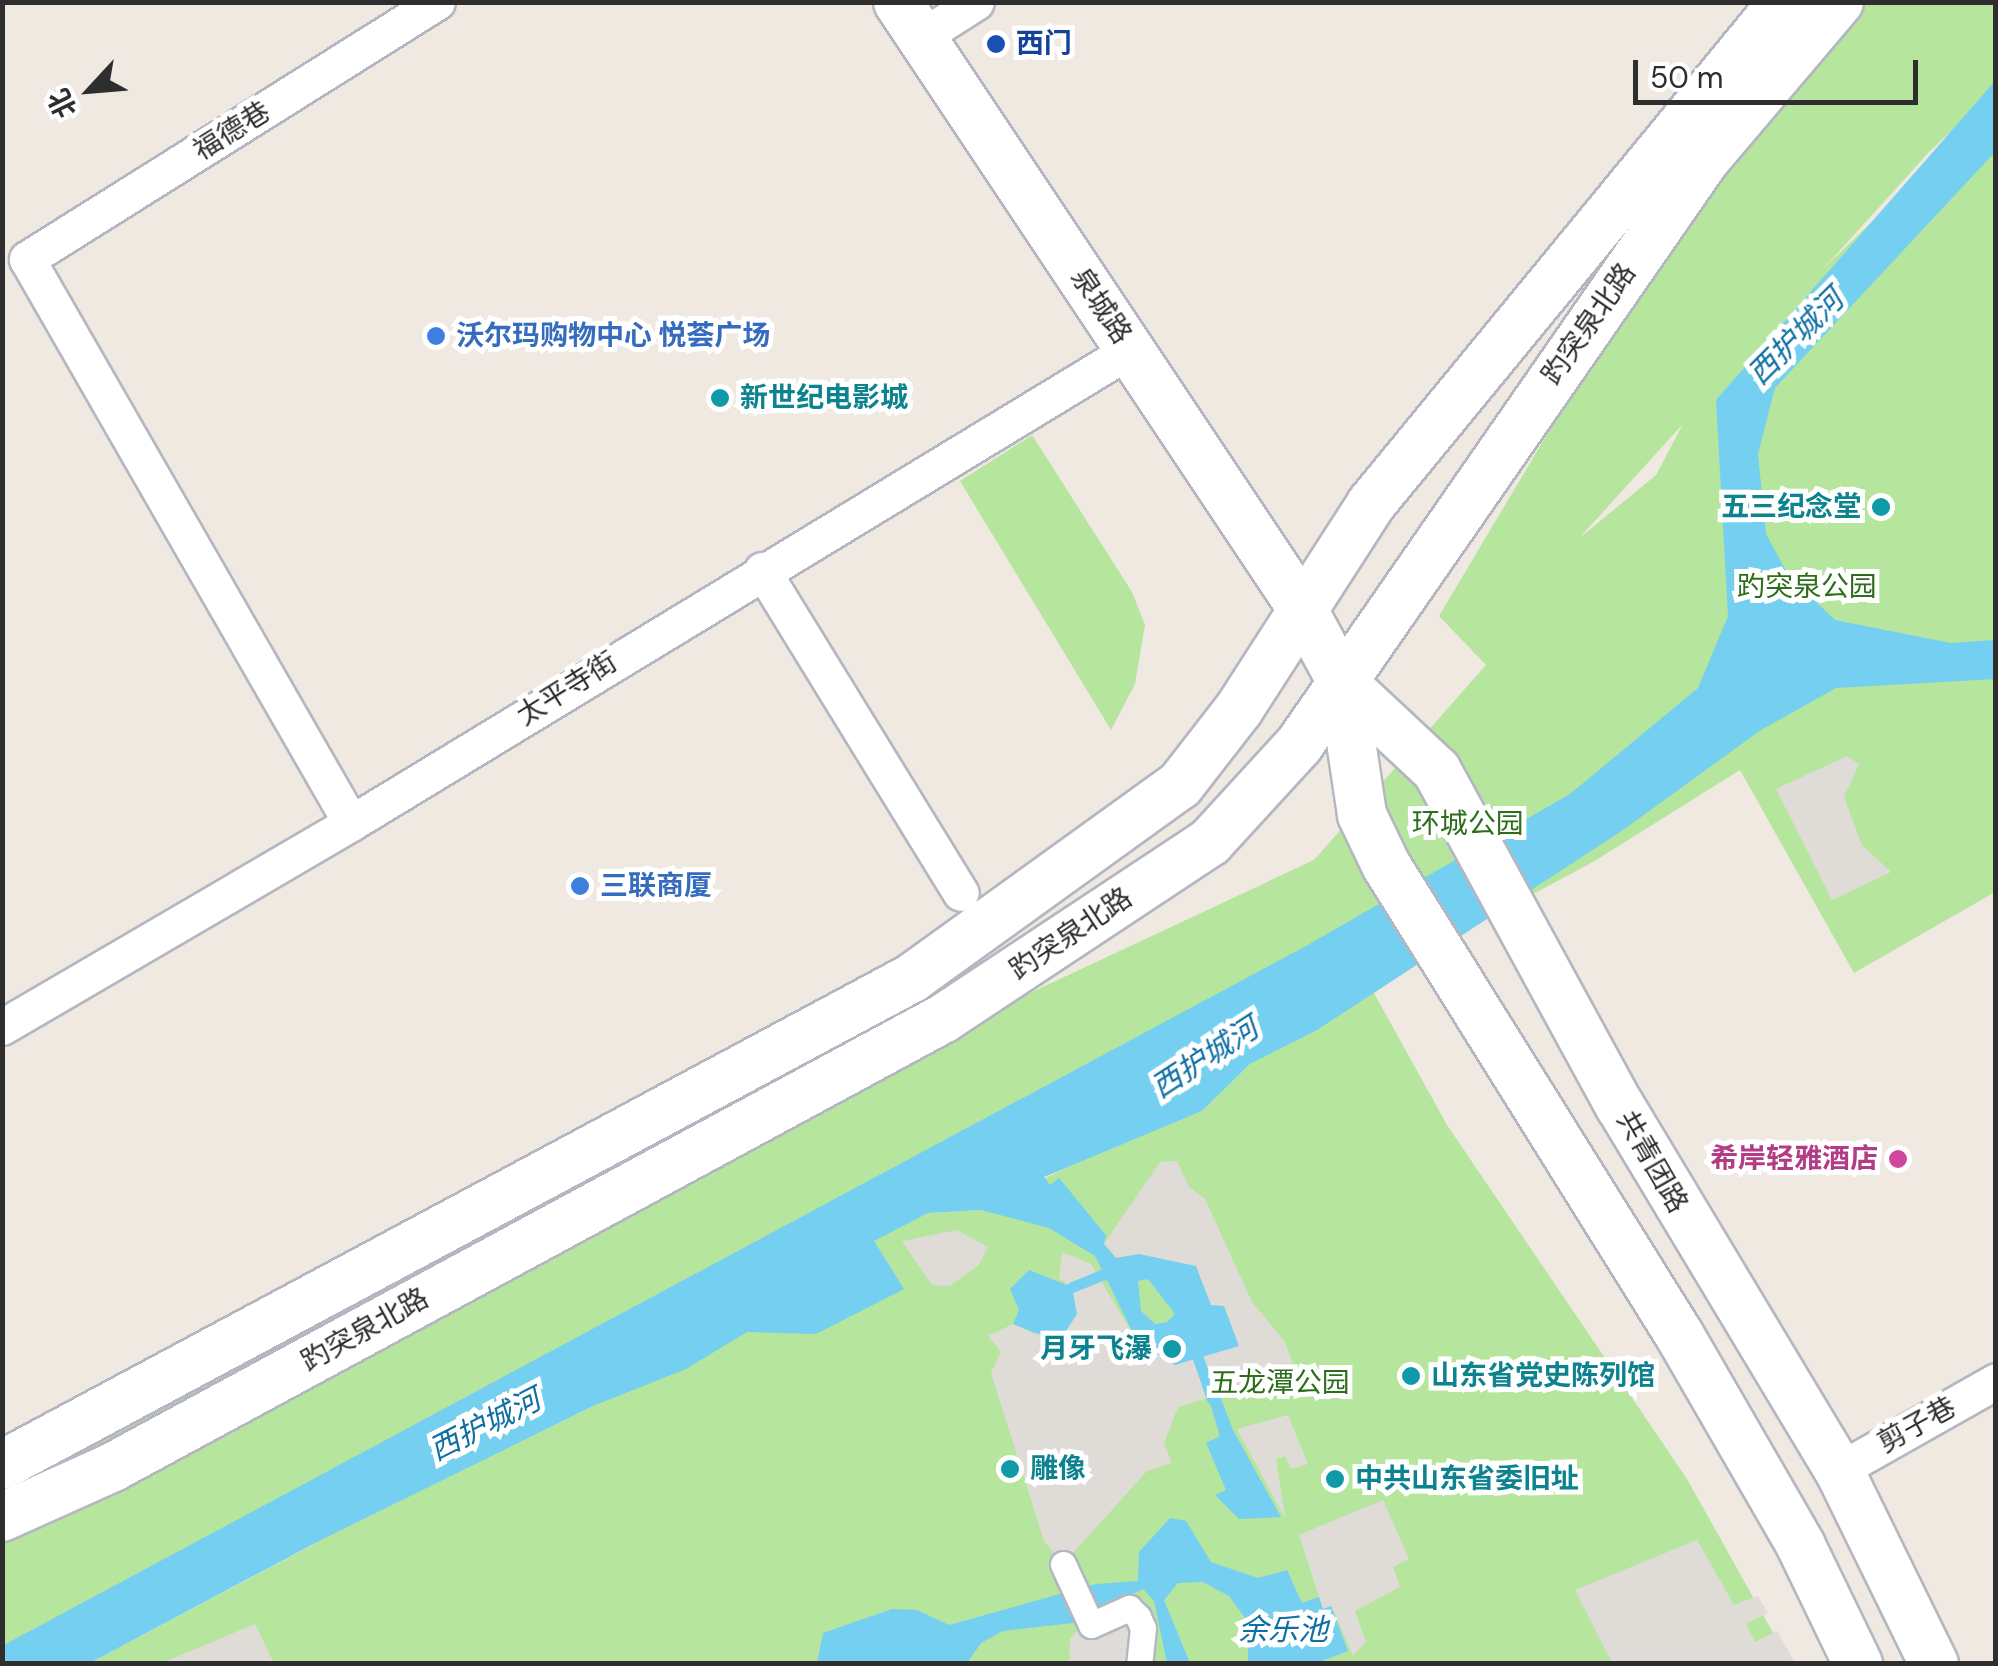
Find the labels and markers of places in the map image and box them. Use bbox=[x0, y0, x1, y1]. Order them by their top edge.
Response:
place label: 西门 bbox=[1016, 27, 1072, 61]
marker: 西门 bbox=[985, 33, 1007, 55]
place label: 沃尔玛购物中心 悦荟广场 bbox=[456, 319, 771, 353]
marker: 沃尔玛购物中心 悦荟广场 bbox=[425, 325, 447, 347]
place label: 新世纪电影城 bbox=[740, 381, 908, 415]
marker: 新世纪电影城 bbox=[709, 387, 731, 409]
place label: 五三纪念堂 bbox=[1721, 490, 1861, 524]
marker: 五三纪念堂 bbox=[1870, 496, 1892, 518]
place label: 三联商厦 bbox=[600, 869, 712, 903]
marker: 三联商厦 bbox=[569, 875, 591, 897]
place label: 希岸轻雅酒店 bbox=[1710, 1142, 1878, 1176]
marker: 希岸轻雅酒店 bbox=[1887, 1148, 1909, 1170]
place label: 月牙飞瀑 bbox=[1040, 1332, 1152, 1366]
marker: 月牙飞瀑 bbox=[1161, 1338, 1183, 1360]
place label: 山东省党史陈列馆 bbox=[1431, 1359, 1655, 1393]
marker: 山东省党史陈列馆 bbox=[1400, 1365, 1422, 1387]
place label: 雕像 bbox=[1030, 1452, 1086, 1486]
marker: 雕像 bbox=[999, 1458, 1021, 1480]
place label: 中共山东省委旧址 bbox=[1355, 1462, 1579, 1496]
marker: 中共山东省委旧址 bbox=[1324, 1468, 1346, 1490]

